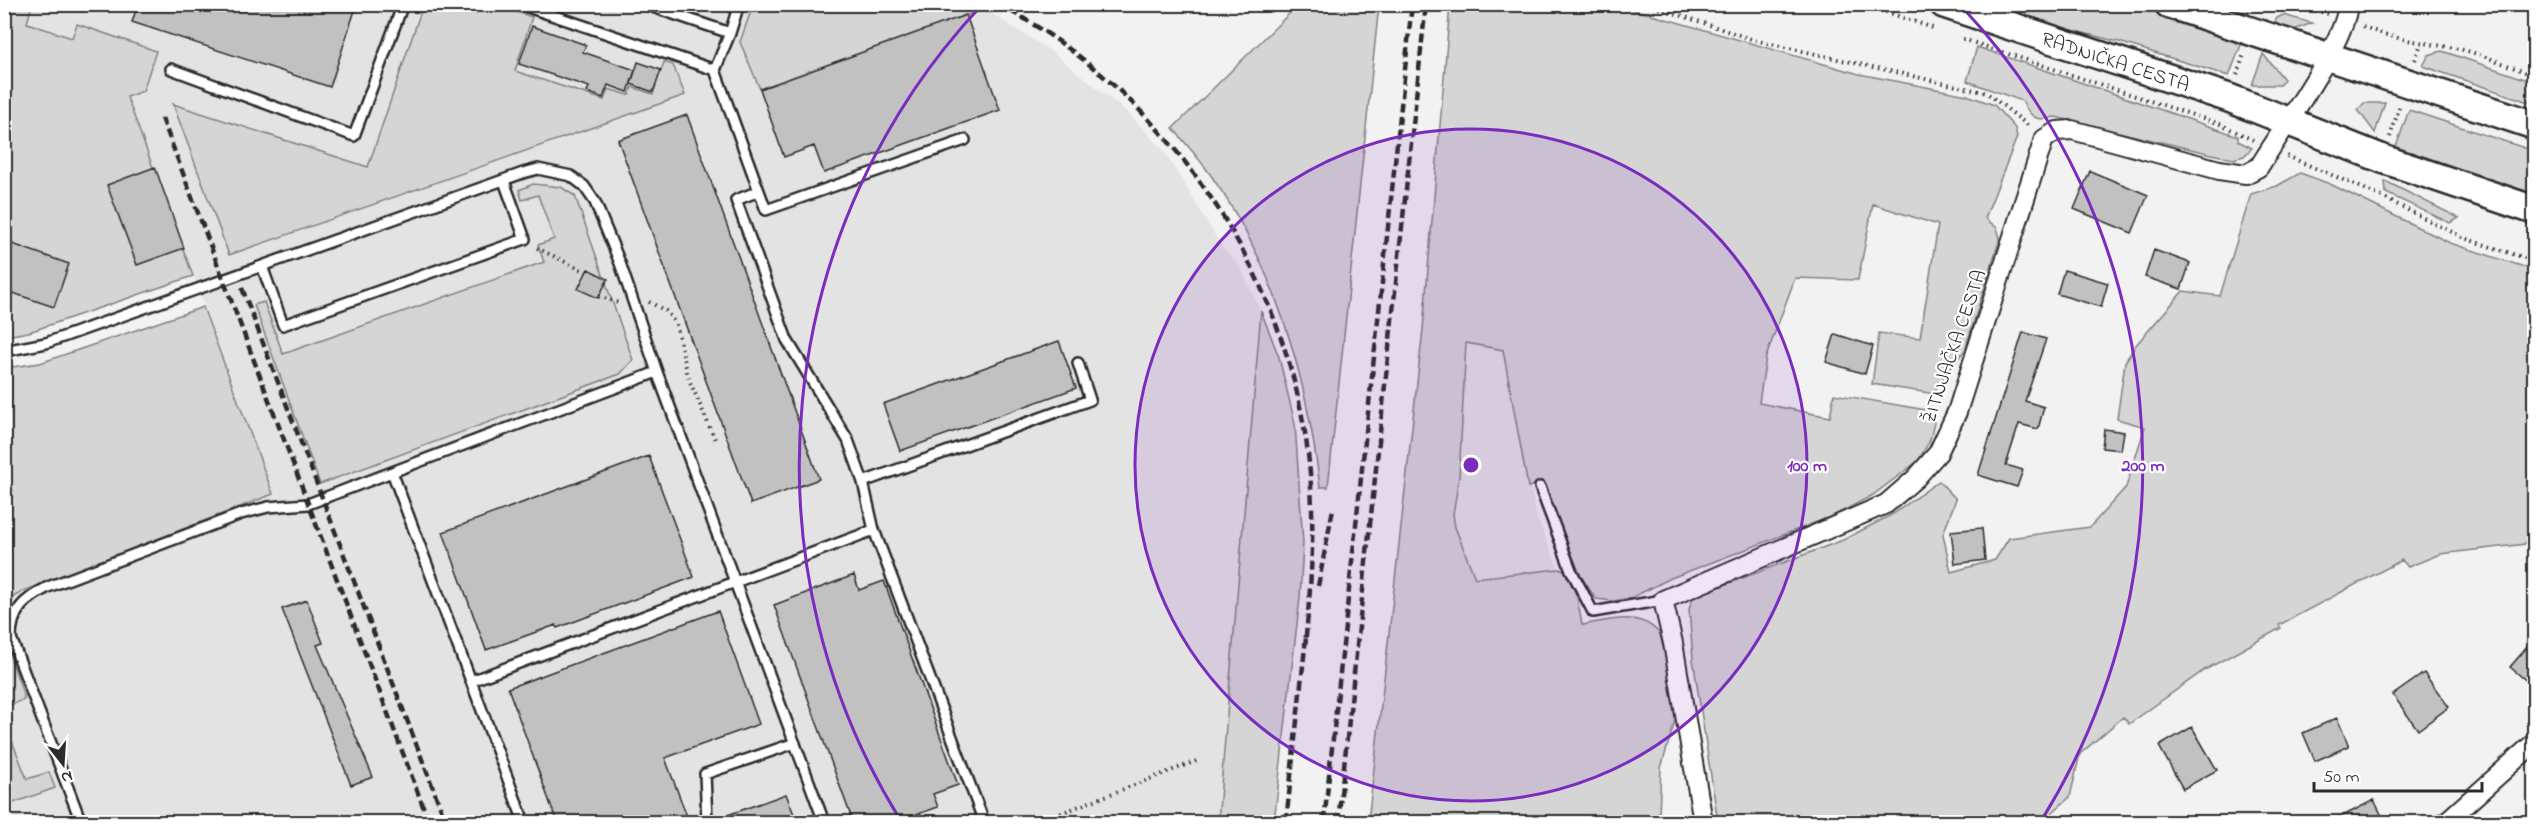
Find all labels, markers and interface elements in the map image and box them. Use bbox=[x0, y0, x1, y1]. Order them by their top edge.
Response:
street label: RADNIČKA CESTA bbox=[2038, 26, 2193, 101]
street label: ŽITNJAČKA CESTA bbox=[1915, 266, 1995, 428]
text: 100 m bbox=[1787, 454, 1827, 480]
text: 200 m bbox=[2121, 454, 2165, 480]
centre of rings bbox=[1461, 455, 1481, 475]
north arrow bbox=[33, 734, 93, 794]
scale bar bbox=[2314, 755, 2482, 793]
text: N bbox=[58, 763, 75, 790]
text: 50 m bbox=[2323, 765, 2360, 791]

